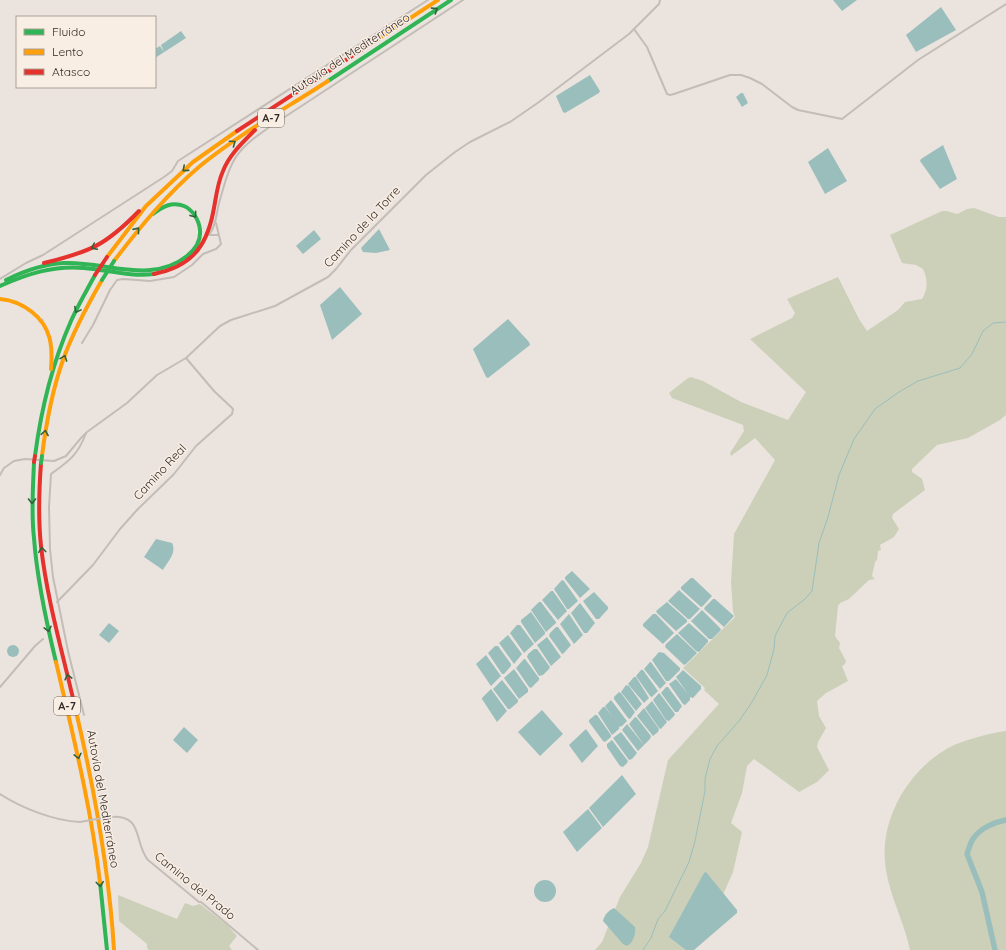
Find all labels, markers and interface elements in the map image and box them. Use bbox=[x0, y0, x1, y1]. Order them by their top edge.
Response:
one-way arrow bbox=[431, 8, 438, 15]
street label: Autovía del Mediterráneo bbox=[287, 9, 412, 98]
legend bbox=[16, 16, 156, 88]
text: Fluido bbox=[52, 24, 85, 39]
text: Lento bbox=[52, 44, 83, 59]
text: Atasco bbox=[52, 64, 90, 79]
road number: A-7 bbox=[258, 109, 284, 127]
one-way arrow bbox=[229, 140, 236, 148]
one-way arrow bbox=[182, 165, 190, 172]
street label: Camino de la Torre bbox=[320, 183, 403, 270]
one-way arrow bbox=[189, 211, 197, 218]
one-way arrow bbox=[133, 227, 140, 234]
one-way arrow bbox=[91, 242, 98, 250]
one-way arrow bbox=[74, 305, 82, 313]
one-way arrow bbox=[60, 355, 68, 362]
one-way arrow bbox=[40, 430, 49, 436]
street label: Camino Real bbox=[130, 441, 189, 503]
one-way arrow bbox=[28, 498, 36, 504]
one-way arrow bbox=[38, 547, 47, 553]
one-way arrow bbox=[44, 626, 52, 632]
one-way arrow bbox=[64, 674, 72, 681]
road number: A-7 bbox=[54, 697, 80, 715]
street label: Autovía del Mediterráneo bbox=[84, 729, 123, 869]
one-way arrow bbox=[74, 753, 82, 759]
street label: Camino del Prado bbox=[152, 848, 239, 923]
one-way arrow bbox=[95, 881, 104, 887]

